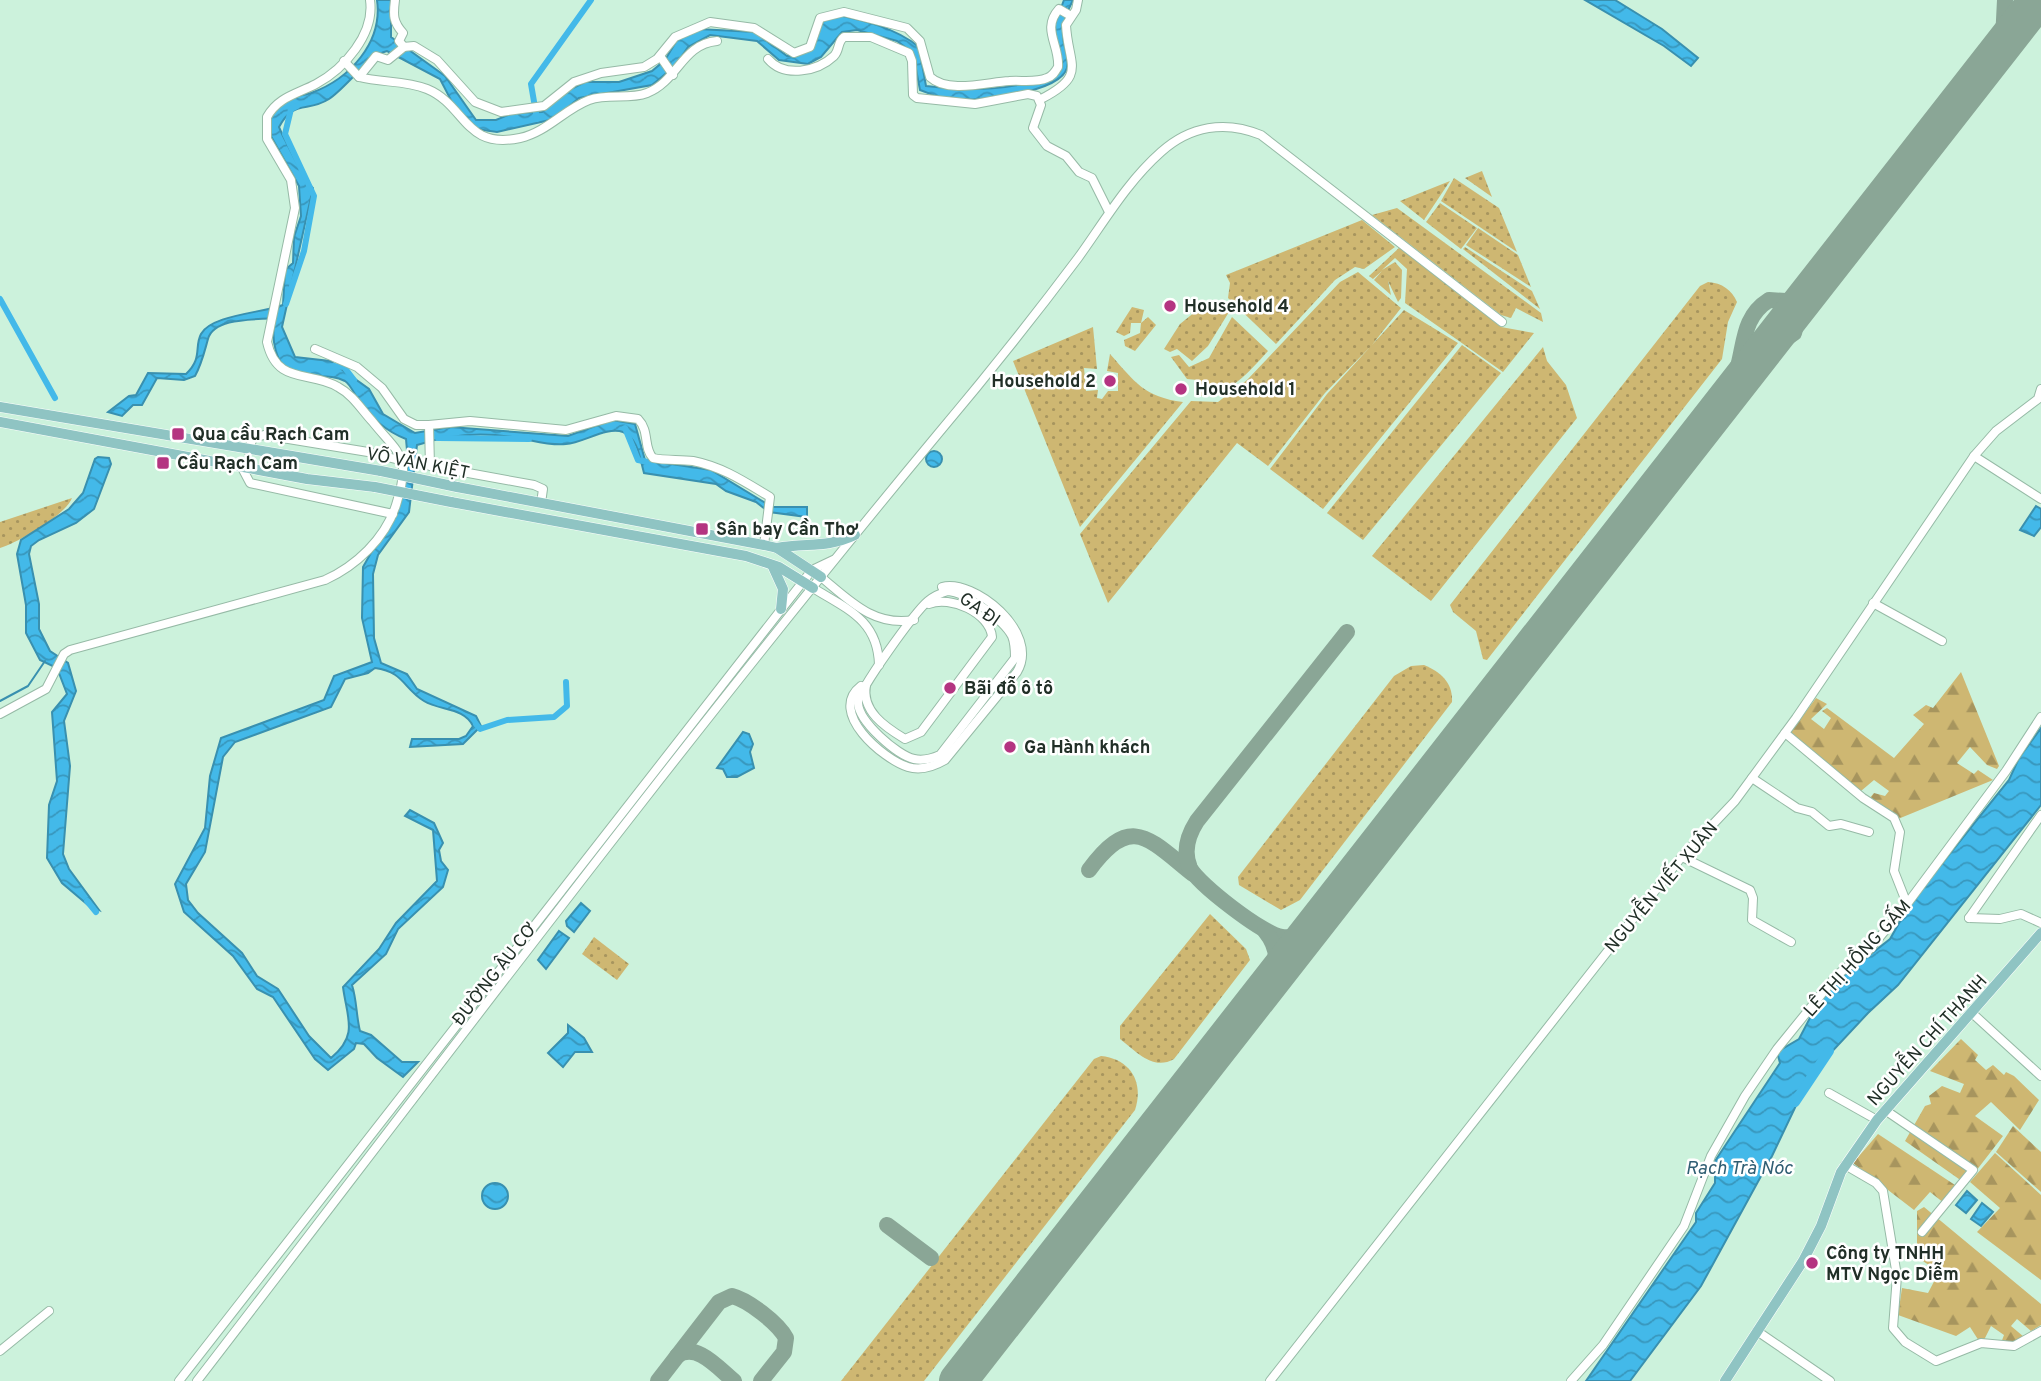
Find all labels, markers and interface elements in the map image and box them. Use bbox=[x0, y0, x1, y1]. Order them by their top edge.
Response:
place label: Household 4 bbox=[1184, 296, 1289, 319]
marker: Household 4 bbox=[1162, 298, 1178, 314]
place label: Household 2 bbox=[991, 371, 1096, 394]
marker: Household 2 bbox=[1102, 373, 1118, 389]
place label: Household 1 bbox=[1195, 379, 1296, 402]
marker: Household 1 bbox=[1173, 381, 1189, 397]
place label: Qua cầu Rạch Cam bbox=[192, 423, 349, 447]
marker: Qua cầu Rạch Cam bbox=[170, 426, 186, 442]
street label: VÕ VĂN KIỆT bbox=[364, 441, 472, 486]
place label: Cầu Rạch Cam bbox=[177, 452, 298, 476]
marker: Cầu Rạch Cam bbox=[155, 455, 171, 471]
place label: Sân bay Cần Thơ bbox=[716, 518, 859, 542]
marker: Sân bay Cần Thơ bbox=[694, 521, 710, 537]
street label: GA ĐI bbox=[954, 588, 1004, 633]
place label: Bãi đỗ ô tô bbox=[964, 676, 1053, 701]
marker: Bãi đỗ ô tô bbox=[942, 680, 958, 696]
place label: Ga Hành khách bbox=[1024, 737, 1150, 760]
marker: Ga Hành khách bbox=[1002, 739, 1018, 755]
street label: NGUYỄN VIẾT XUÂN bbox=[1597, 815, 1724, 958]
street label: LÊ THỊ HỒNG GẤM bbox=[1796, 892, 1917, 1022]
street label: ĐƯỜNG ÂU CƠ bbox=[446, 917, 543, 1031]
street label: NGUYỄN CHÍ THANH bbox=[1859, 967, 1993, 1111]
water label: Rạch Trà Nóc bbox=[1685, 1157, 1793, 1181]
place label: Công ty TNHH MTV Ngọc Diễm bbox=[1826, 1243, 1959, 1287]
marker: Công ty TNHH MTV Ngọc Diễm bbox=[1804, 1255, 1820, 1271]

